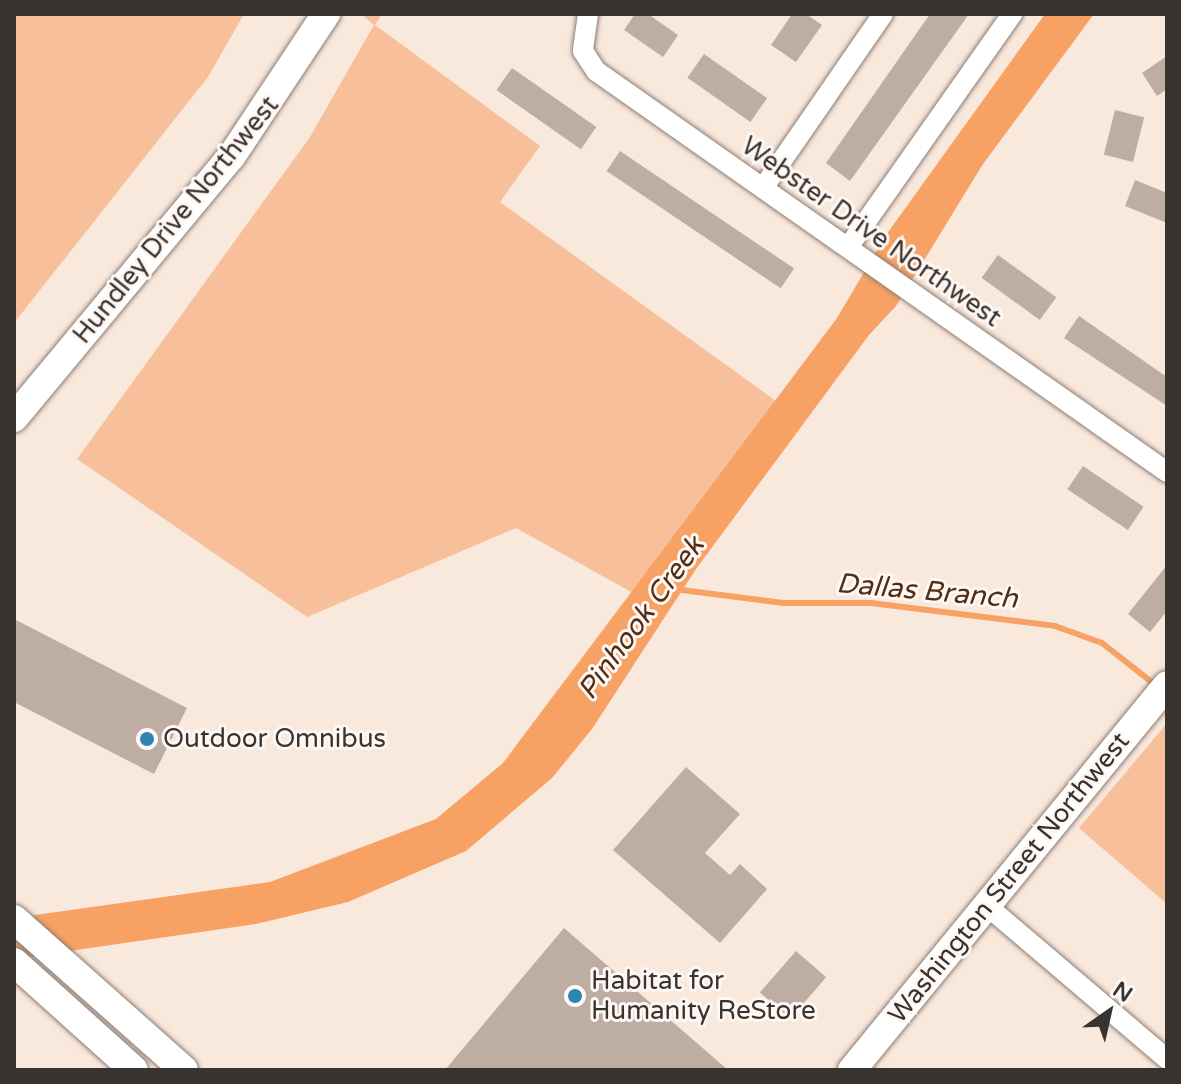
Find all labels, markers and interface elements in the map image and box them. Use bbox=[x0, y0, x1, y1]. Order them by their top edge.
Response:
street label: Hundley Drive Northwest bbox=[67, 90, 285, 350]
street label: Webster Drive Northwest bbox=[735, 130, 1007, 334]
water label: Pinhook Creek bbox=[571, 530, 711, 706]
water label: Dallas Branch bbox=[835, 566, 1019, 616]
place label: Outdoor Omnibus bbox=[163, 723, 386, 755]
street label: Washington Street Northwest bbox=[882, 726, 1136, 1030]
marker: Outdoor Omnibus bbox=[138, 730, 156, 748]
place label: Habitat for Humanity ReStore bbox=[591, 965, 816, 1026]
north arrow bbox=[1069, 972, 1149, 1052]
marker: Habitat for Humanity ReStore bbox=[566, 987, 584, 1005]

